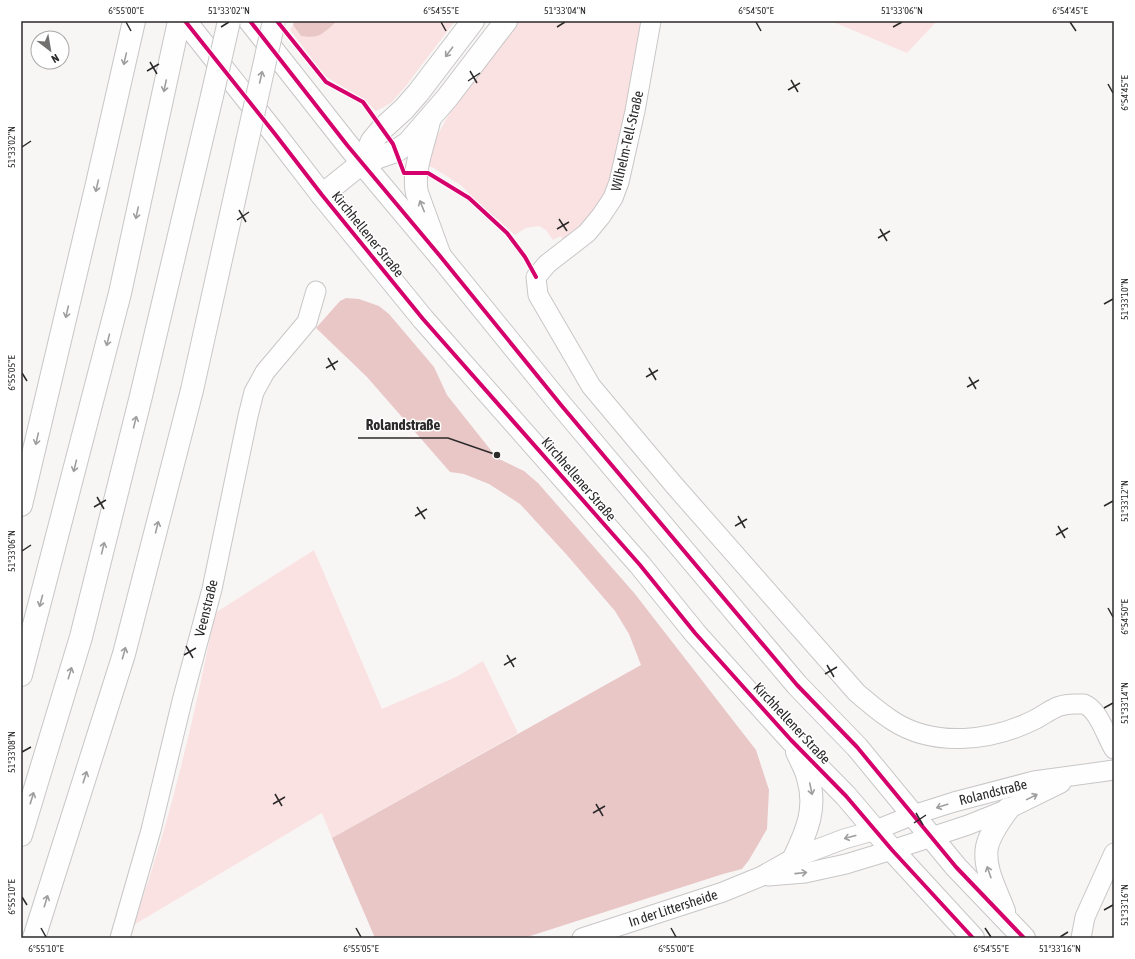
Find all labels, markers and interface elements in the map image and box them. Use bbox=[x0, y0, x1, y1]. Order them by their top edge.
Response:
text: 6°55'00"E bbox=[108, 5, 144, 16]
text: 51°33'02"N bbox=[208, 5, 250, 16]
text: 6°54'55"E bbox=[423, 5, 459, 16]
text: 51°33'04"N bbox=[544, 5, 586, 16]
text: 6°54'50"E bbox=[738, 5, 774, 16]
text: 51°33'06"N bbox=[881, 5, 923, 16]
text: 6°54'45"E bbox=[1052, 5, 1088, 16]
north arrow bbox=[30, 30, 70, 70]
one-way arrow bbox=[445, 47, 454, 58]
text: N bbox=[49, 52, 61, 65]
one-way arrow bbox=[121, 52, 129, 65]
one-way arrow bbox=[258, 71, 266, 84]
text: 6°54'45"E bbox=[1119, 75, 1130, 111]
one-way arrow bbox=[160, 79, 168, 92]
street label: Wilhelm-Tell-Straße bbox=[608, 89, 646, 193]
text: 51°33'02"N bbox=[6, 126, 17, 168]
one-way arrow bbox=[92, 179, 100, 192]
street label: Kirchhellener Straße bbox=[329, 188, 407, 280]
one-way arrow bbox=[417, 200, 425, 212]
one-way arrow bbox=[133, 206, 141, 219]
text: 51°33'10"N bbox=[1119, 278, 1130, 320]
one-way arrow bbox=[62, 306, 70, 319]
one-way arrow bbox=[103, 333, 111, 346]
text: 6°55'05"E bbox=[6, 355, 17, 391]
callout: Rolandstraße bbox=[358, 411, 448, 438]
one-way arrow bbox=[132, 416, 139, 429]
text: Rolandstraße bbox=[366, 416, 440, 433]
one-way arrow bbox=[32, 432, 40, 445]
street label: Kirchhellener Straße bbox=[538, 434, 620, 524]
one-way arrow bbox=[71, 459, 79, 472]
text: 51°33'12"N bbox=[1119, 480, 1130, 522]
one-way arrow bbox=[154, 521, 161, 534]
text: 51°33'06"N bbox=[6, 530, 17, 572]
one-way arrow bbox=[100, 542, 108, 555]
street label: Veenstraße bbox=[191, 578, 221, 638]
one-way arrow bbox=[36, 594, 44, 607]
text: 6°54'50"E bbox=[1119, 599, 1130, 635]
one-way arrow bbox=[121, 647, 128, 660]
one-way arrow bbox=[67, 667, 74, 680]
street label: Kirchhellener Straße bbox=[750, 679, 834, 767]
text: 51°33'14"N bbox=[1119, 682, 1130, 724]
text: 51°33'08"N bbox=[6, 731, 17, 773]
one-way arrow bbox=[82, 770, 89, 783]
street label: Rolandstraße bbox=[957, 776, 1029, 808]
one-way arrow bbox=[807, 783, 815, 796]
one-way arrow bbox=[29, 792, 36, 805]
one-way arrow bbox=[1026, 793, 1038, 800]
one-way arrow bbox=[936, 802, 948, 810]
one-way arrow bbox=[844, 834, 857, 841]
one-way arrow bbox=[985, 867, 993, 879]
one-way arrow bbox=[794, 869, 807, 877]
text: 6°55'10"E bbox=[6, 879, 17, 915]
text: 51°33'16"N bbox=[1119, 884, 1130, 926]
street label: In der Littersheide bbox=[626, 886, 720, 930]
one-way arrow bbox=[43, 894, 50, 907]
text: 6°55'10"E bbox=[28, 943, 64, 954]
text: 6°55'05"E bbox=[343, 943, 379, 954]
text: 6°55'00"E bbox=[658, 943, 694, 954]
text: 6°54'55"E bbox=[973, 943, 1009, 954]
text: 51°33'16"N bbox=[1039, 943, 1081, 954]

